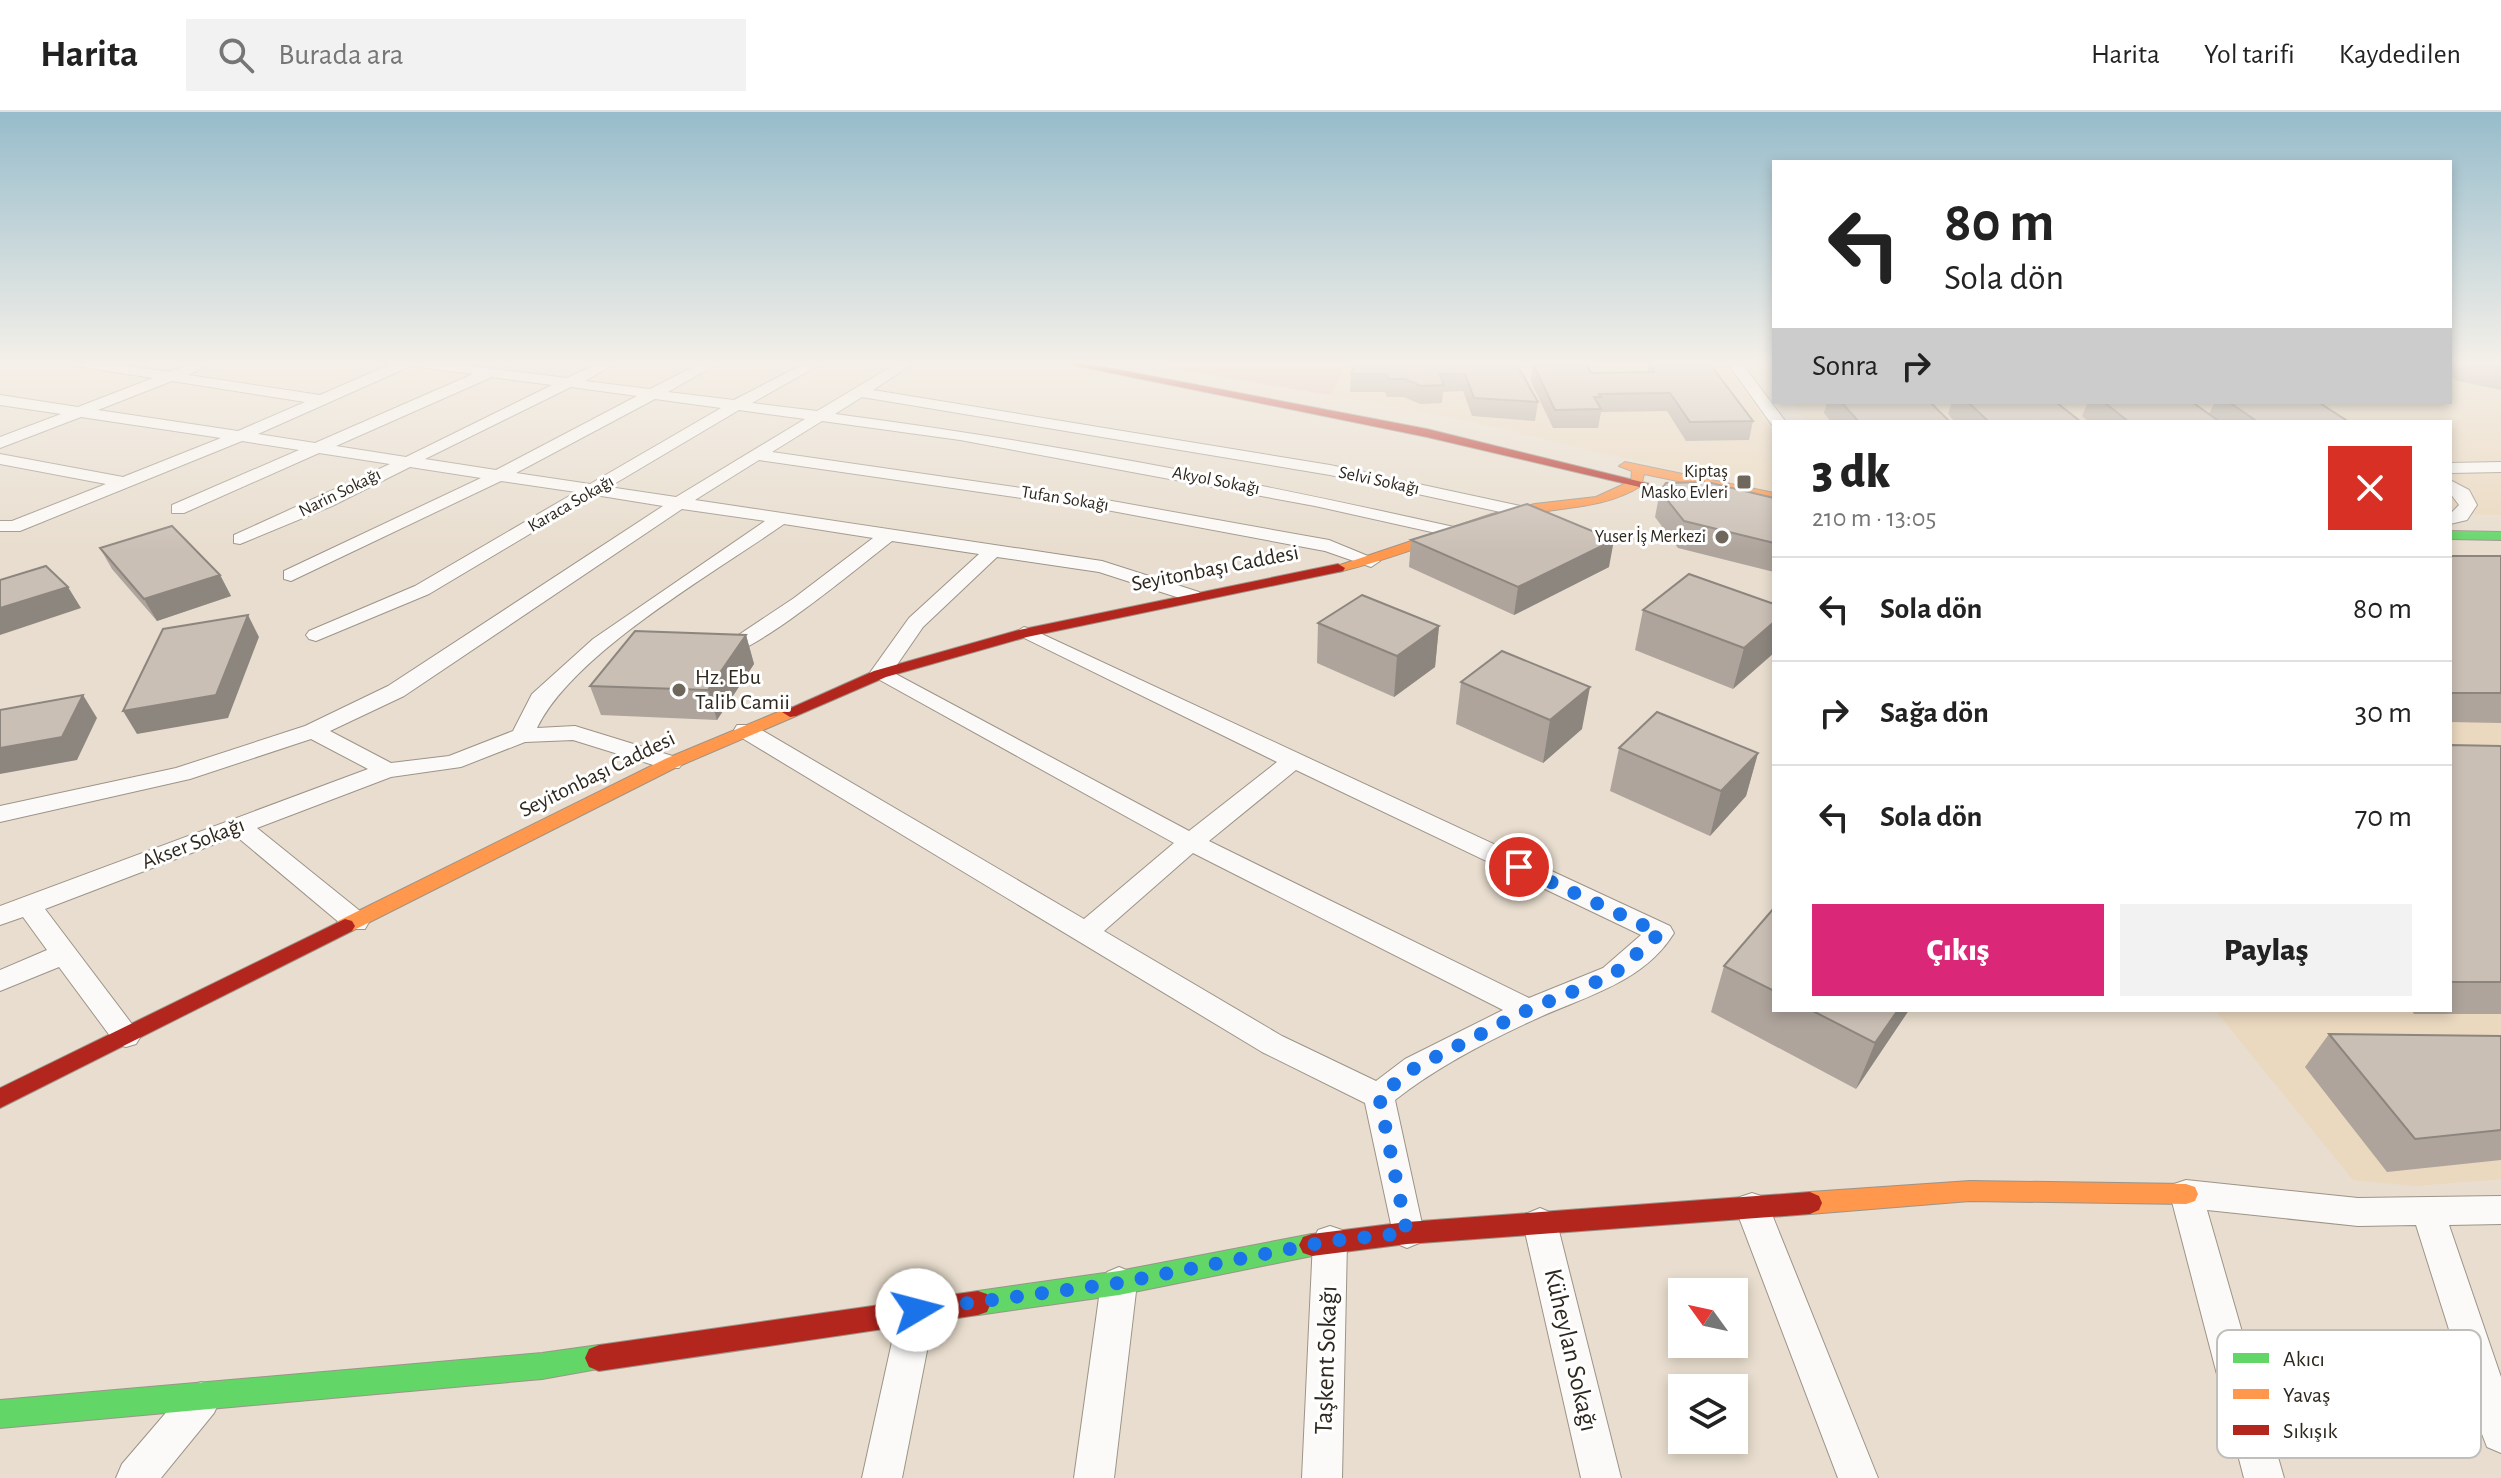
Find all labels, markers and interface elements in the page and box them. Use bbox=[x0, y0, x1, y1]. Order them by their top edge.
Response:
search box bbox=[186, 19, 746, 91]
icon: search bbox=[214, 33, 258, 77]
text: Harita bbox=[40, 36, 138, 74]
text: Burada ara bbox=[278, 40, 404, 70]
text: Harita bbox=[2091, 41, 2160, 69]
text: Yol tarifi bbox=[2204, 41, 2295, 69]
text: Kaydedilen bbox=[2339, 41, 2461, 69]
icon: left bbox=[1812, 192, 1916, 296]
text: 80 m bbox=[1944, 195, 2054, 251]
text: Sola dön bbox=[1944, 260, 2064, 296]
icon: right bbox=[1894, 344, 1938, 388]
text: Sonra bbox=[1812, 351, 1878, 381]
button: close bbox=[2328, 446, 2412, 530]
text: 3 dk bbox=[1812, 449, 1890, 497]
place label: Kiptaş Masko Evleri bbox=[1641, 463, 1728, 502]
street label: Akyol Sokağı bbox=[1171, 464, 1261, 498]
street label: Selvi Sokağı bbox=[1337, 464, 1421, 498]
street label: Narin Sokağı bbox=[296, 465, 384, 521]
street label: Karaca Sokağı bbox=[525, 472, 617, 536]
marker: Kiptaş Masko Evleri bbox=[1735, 473, 1753, 491]
street label: Tufan Sokağı bbox=[1020, 483, 1110, 515]
text: 210 m · 13:05 bbox=[1812, 505, 1936, 531]
place label: Yuser İş Merkezi bbox=[1595, 526, 1706, 546]
marker: Yuser İş Merkezi bbox=[1713, 528, 1731, 546]
street label: Seyitonbaşı Caddesi bbox=[1129, 541, 1301, 595]
icon: left bbox=[1812, 587, 1856, 631]
text: Sola dön bbox=[1880, 594, 1982, 624]
text: 80 m bbox=[2353, 594, 2412, 624]
place label: Hz. Ebu Talib Camii bbox=[695, 666, 790, 713]
marker: Hz. Ebu Talib Camii bbox=[670, 681, 688, 699]
icon: right bbox=[1812, 691, 1856, 735]
text: Sağa dön bbox=[1880, 698, 1989, 728]
text: 30 m bbox=[2355, 698, 2412, 728]
street label: Seyitonbaşı Caddesi bbox=[516, 727, 678, 821]
icon: left bbox=[1812, 795, 1856, 839]
text: Sola dön bbox=[1880, 802, 1982, 832]
text: 70 m bbox=[2355, 802, 2412, 832]
street label: Akser Sokağı bbox=[138, 813, 248, 873]
pin bbox=[1485, 833, 1553, 901]
icon: arrive bbox=[1497, 845, 1541, 889]
button: Çıkış bbox=[1812, 904, 2104, 996]
button: Paylaş bbox=[2120, 904, 2412, 996]
street label: Küheylan Sokağı bbox=[1540, 1266, 1602, 1434]
position arrow bbox=[875, 1268, 959, 1352]
north arrow bbox=[1668, 1278, 1748, 1358]
map controls bbox=[1668, 1278, 1748, 1454]
street label: Taşkent Sokağı bbox=[1310, 1285, 1342, 1435]
legend bbox=[2217, 1330, 2481, 1458]
text: Akıcı bbox=[2283, 1348, 2325, 1370]
button: layers bbox=[1668, 1374, 1748, 1454]
text: Yavaş bbox=[2283, 1384, 2330, 1406]
text: Sıkışık bbox=[2283, 1420, 2338, 1442]

